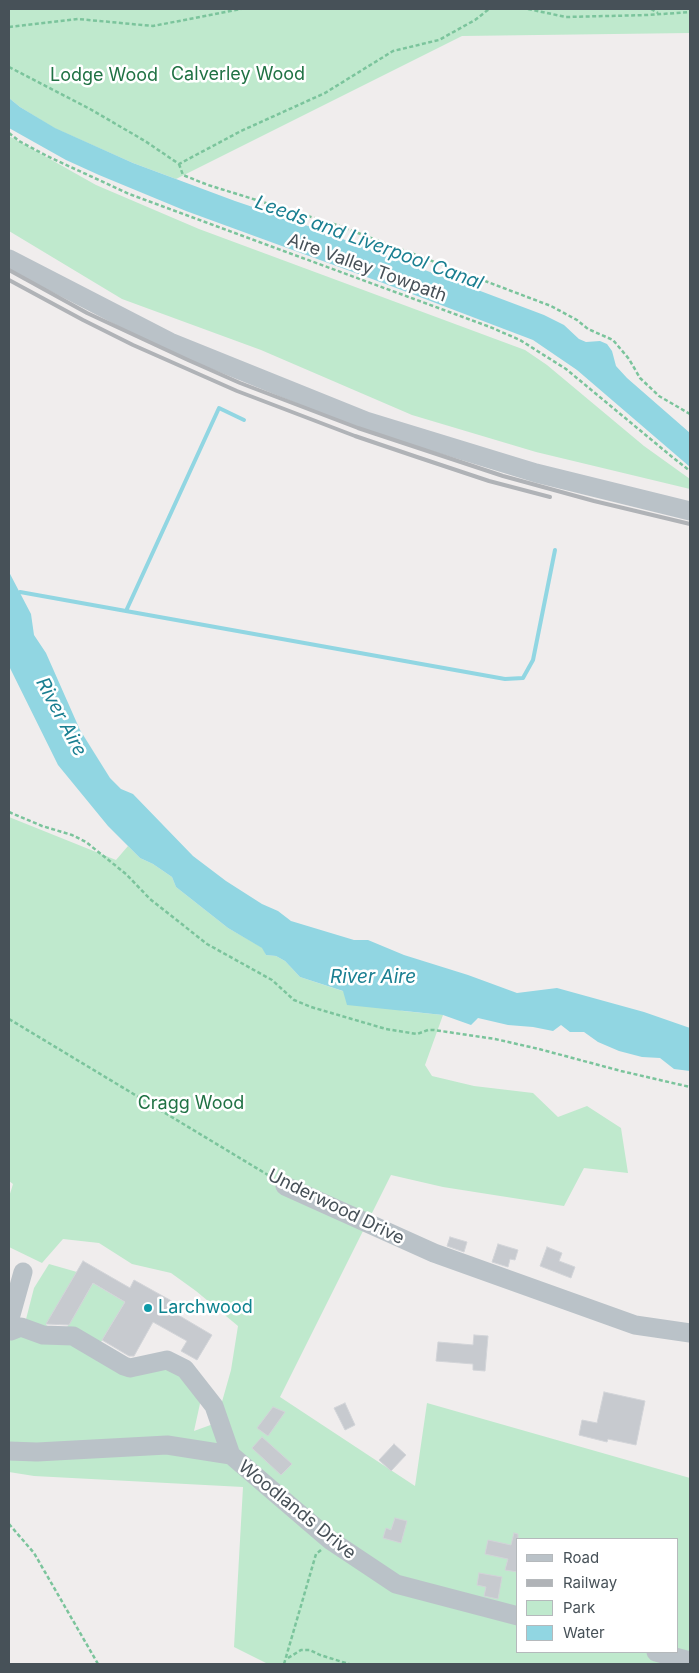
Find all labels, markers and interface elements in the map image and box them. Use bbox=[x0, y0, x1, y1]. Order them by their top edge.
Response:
park label: Calverley Wood bbox=[171, 64, 305, 86]
park label: Lodge Wood bbox=[50, 65, 158, 87]
water label: Leeds and Liverpool Canal bbox=[252, 191, 486, 295]
street label: Aire Valley Towpath bbox=[284, 229, 450, 307]
water label: River Aire bbox=[31, 674, 91, 760]
water label: River Aire bbox=[330, 966, 416, 988]
park label: Cragg Wood bbox=[138, 1093, 244, 1115]
street label: Underwood Drive bbox=[264, 1165, 408, 1249]
place label: Larchwood bbox=[158, 1297, 253, 1319]
marker: Larchwood bbox=[142, 1302, 154, 1314]
street label: Woodlands Drive bbox=[234, 1456, 360, 1564]
legend bbox=[516, 1538, 679, 1653]
text: Road bbox=[563, 1548, 599, 1567]
text: Railway bbox=[563, 1573, 617, 1592]
text: Park bbox=[563, 1598, 595, 1617]
text: Water bbox=[563, 1623, 605, 1642]

